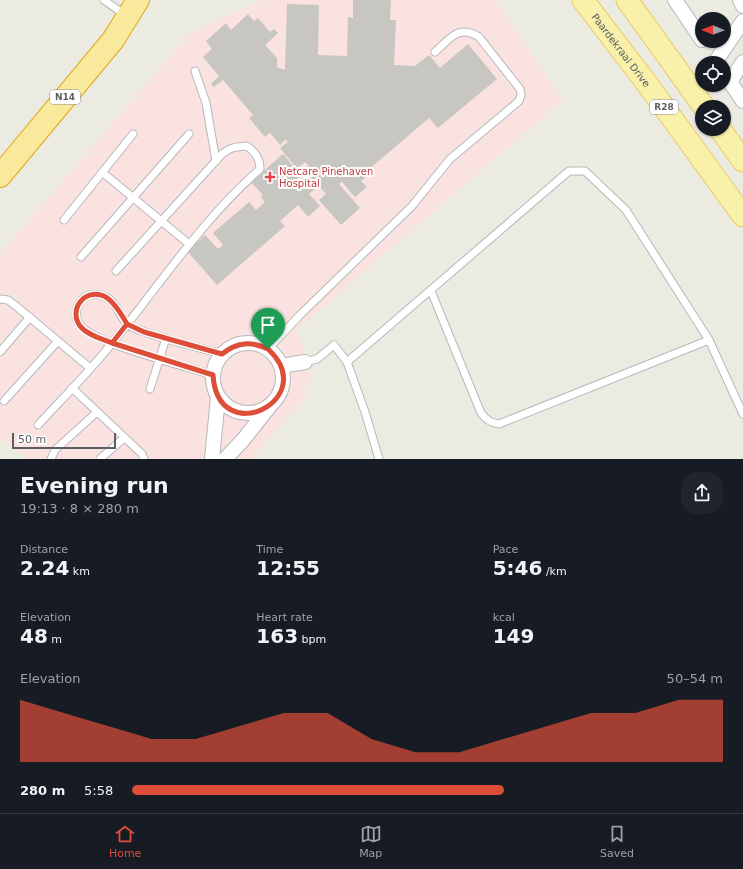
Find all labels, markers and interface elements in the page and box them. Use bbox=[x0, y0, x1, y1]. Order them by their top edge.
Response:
street label: Paardekraal Drive bbox=[590, 11, 653, 89]
north arrow bbox=[695, 12, 731, 48]
map controls bbox=[695, 12, 731, 136]
button: locate bbox=[695, 56, 731, 92]
road number: N14 bbox=[50, 90, 80, 104]
road number: R28 bbox=[650, 100, 678, 114]
button: layers bbox=[695, 100, 731, 136]
place label: Netcare Pinehaven Hospital bbox=[279, 166, 373, 189]
marker: Netcare Pinehaven Hospital bbox=[264, 171, 276, 183]
pin bbox=[251, 308, 285, 349]
icon: arrive bbox=[257, 314, 279, 336]
scale bar bbox=[12, 431, 116, 450]
text: 50 m bbox=[18, 433, 46, 446]
button: share bbox=[681, 472, 723, 514]
text: Evening run bbox=[20, 473, 169, 498]
text: 19:13 · 8 × 280 m bbox=[20, 501, 139, 516]
text: Distance bbox=[20, 543, 68, 556]
text: Time bbox=[256, 543, 283, 556]
text: Pace bbox=[493, 543, 518, 556]
text: 2.24 bbox=[20, 556, 69, 580]
text: 12:55 bbox=[256, 556, 320, 580]
text: 5:46 bbox=[493, 556, 542, 580]
text: km bbox=[69, 565, 90, 578]
text: /km bbox=[542, 565, 567, 578]
text: Elevation bbox=[20, 611, 71, 624]
text: Heart rate bbox=[256, 611, 313, 624]
text: kcal bbox=[493, 611, 515, 624]
text: 48 bbox=[20, 624, 48, 648]
text: 163 bbox=[256, 624, 298, 648]
text: 149 bbox=[493, 624, 534, 648]
text: m bbox=[48, 633, 62, 646]
text: bpm bbox=[298, 633, 326, 646]
text: Elevation bbox=[20, 671, 80, 686]
text: 50–54 m bbox=[667, 671, 723, 686]
text: 280 m bbox=[20, 783, 65, 798]
text: 5:58 bbox=[84, 783, 113, 798]
tab: Home bbox=[109, 823, 141, 860]
tab: Map bbox=[359, 823, 382, 860]
tab: Saved bbox=[600, 823, 634, 860]

